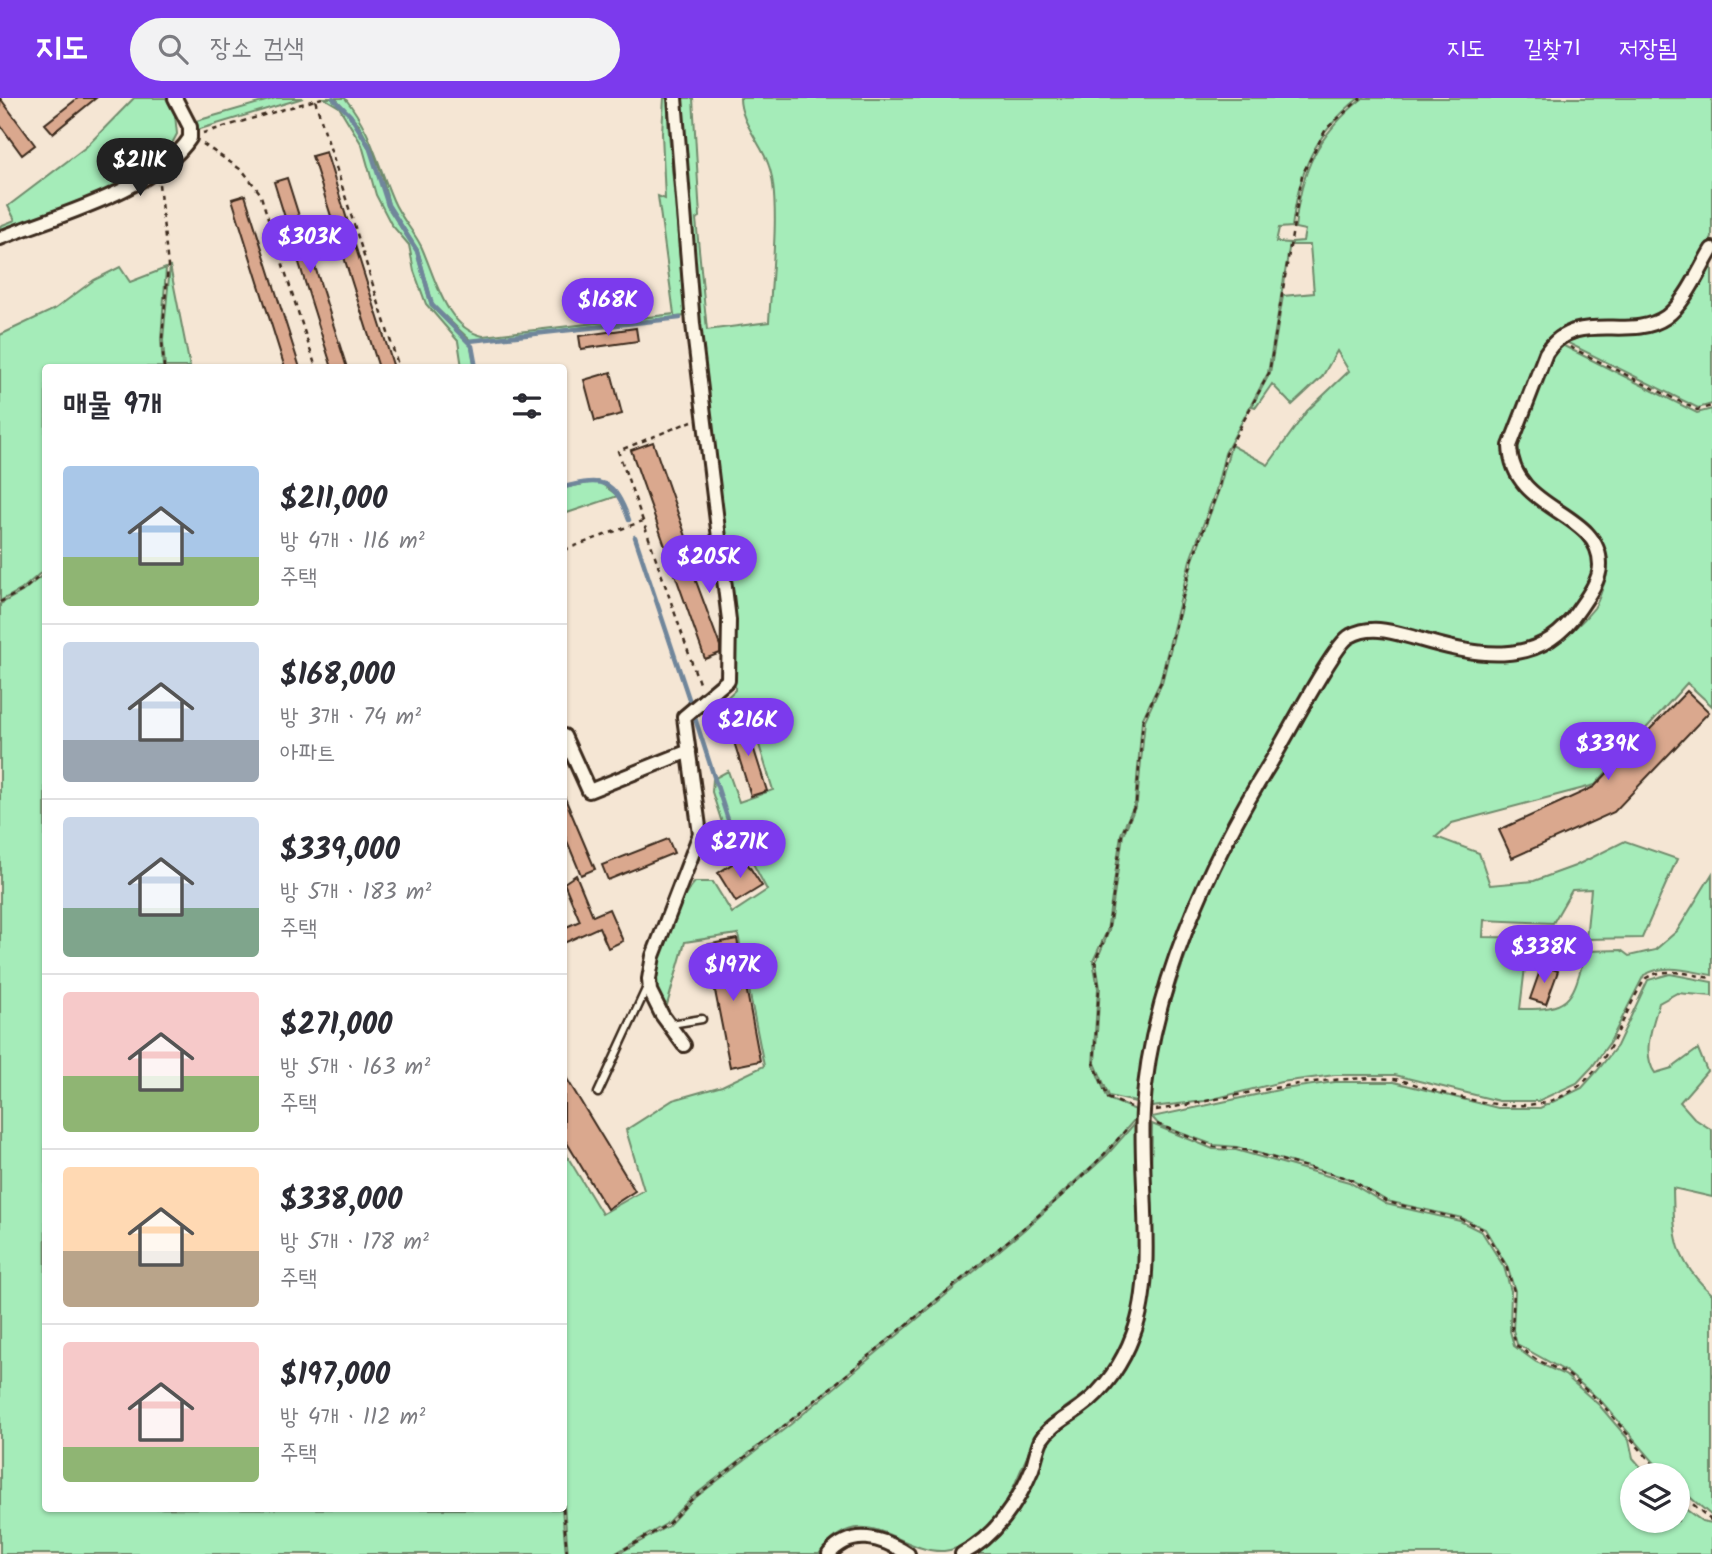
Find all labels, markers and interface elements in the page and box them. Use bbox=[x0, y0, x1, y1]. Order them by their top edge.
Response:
search box bbox=[130, 18, 620, 81]
text: 지도 bbox=[35, 23, 88, 76]
text: 장소 검색 bbox=[210, 28, 304, 70]
icon: search bbox=[154, 30, 192, 68]
text: 지도 bbox=[1447, 30, 1485, 69]
text: 길찾기 bbox=[1523, 30, 1581, 69]
text: 저장됨 bbox=[1619, 30, 1677, 69]
pin: $211K bbox=[91, 139, 189, 198]
text: $211K bbox=[113, 143, 167, 179]
pin: $303K bbox=[261, 216, 359, 275]
text: $303K bbox=[278, 220, 342, 256]
pin: $168K bbox=[559, 278, 657, 338]
text: $168K bbox=[578, 283, 638, 319]
text: 매물 9개 bbox=[63, 382, 162, 430]
icon: filters bbox=[508, 387, 546, 425]
text: $211,000 bbox=[280, 476, 387, 524]
icon: home bbox=[119, 494, 203, 578]
text: 방 4개 · 116 m² bbox=[280, 524, 425, 560]
pin: $205K bbox=[660, 536, 758, 595]
text: $205K bbox=[677, 540, 741, 576]
text: 주택 bbox=[280, 560, 317, 596]
text: $168,000 bbox=[280, 652, 395, 700]
icon: home bbox=[119, 670, 203, 754]
pin: $216K bbox=[699, 698, 797, 758]
text: 방 3개 · 74 m² bbox=[280, 700, 421, 736]
text: $216K bbox=[718, 703, 778, 739]
pin: $339K bbox=[1559, 722, 1657, 782]
text: $339K bbox=[1576, 727, 1640, 763]
text: 아파트 bbox=[280, 736, 336, 772]
pin: $271K bbox=[691, 820, 789, 880]
text: $271K bbox=[711, 825, 769, 861]
text: $339,000 bbox=[280, 827, 400, 875]
icon: home bbox=[119, 845, 203, 929]
text: 방 5개 · 183 m² bbox=[280, 875, 431, 911]
text: 주택 bbox=[280, 911, 317, 947]
pin: $338K bbox=[1495, 926, 1593, 985]
text: $338K bbox=[1511, 930, 1577, 966]
pin: $197K bbox=[684, 944, 782, 1003]
text: $197K bbox=[705, 948, 761, 984]
text: $271,000 bbox=[280, 1002, 393, 1050]
icon: home bbox=[119, 1020, 203, 1104]
text: 방 5개 · 163 m² bbox=[280, 1050, 430, 1086]
text: 주택 bbox=[280, 1086, 317, 1122]
text: $338,000 bbox=[280, 1177, 402, 1225]
icon: home bbox=[119, 1195, 203, 1279]
text: 방 5개 · 178 m² bbox=[280, 1225, 429, 1261]
text: 주택 bbox=[280, 1261, 317, 1297]
text: $197,000 bbox=[280, 1352, 390, 1400]
icon: home bbox=[119, 1370, 203, 1454]
text: 방 4개 · 112 m² bbox=[280, 1400, 425, 1436]
text: 주택 bbox=[280, 1436, 317, 1472]
map controls bbox=[1620, 1463, 1690, 1533]
button: layers bbox=[1620, 1463, 1690, 1533]

